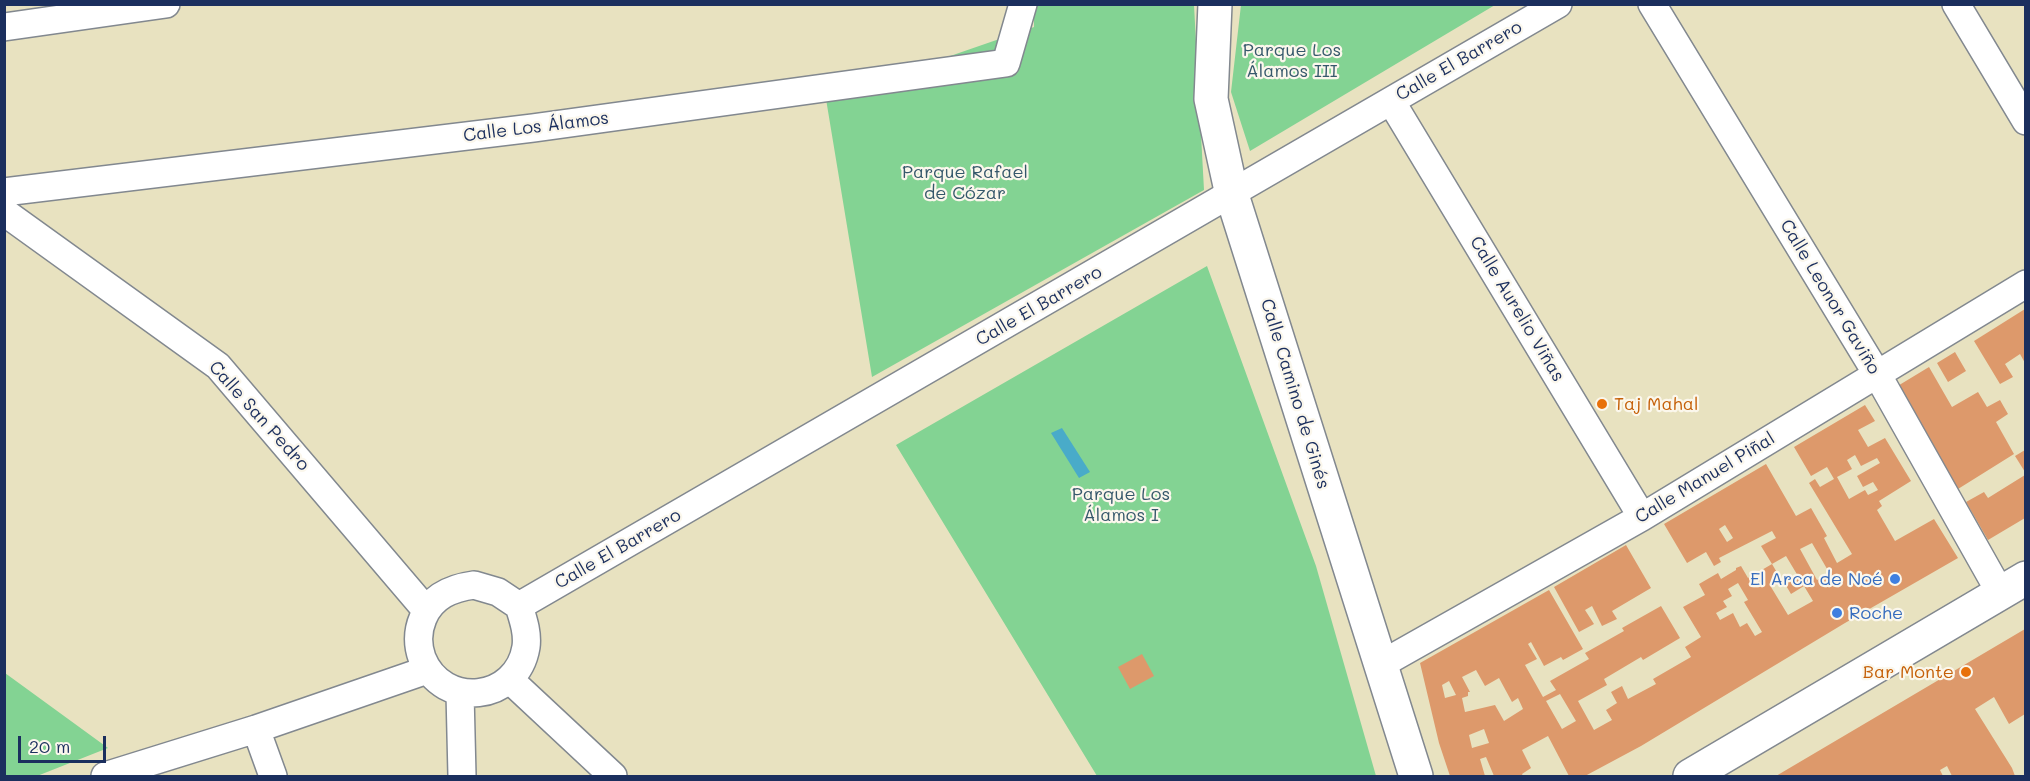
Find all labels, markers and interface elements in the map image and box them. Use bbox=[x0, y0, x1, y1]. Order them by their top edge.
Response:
street label: Calle El Barrero bbox=[1392, 16, 1526, 106]
park label: Parque Los Álamos III bbox=[1243, 39, 1341, 82]
street label: Calle Los Álamos bbox=[462, 107, 610, 147]
park label: Parque Rafael de Cózar bbox=[902, 161, 1028, 204]
street label: Calle Leonor Gaviño bbox=[1775, 216, 1885, 378]
street label: Calle Aurelio Viñas bbox=[1465, 232, 1569, 386]
street label: Calle El Barrero bbox=[972, 261, 1106, 351]
street label: Calle Camino de Ginés bbox=[1256, 296, 1334, 492]
street label: Calle San Pedro bbox=[204, 357, 314, 475]
place label: Taj Mahal bbox=[1614, 393, 1698, 415]
marker: Taj Mahal bbox=[1595, 397, 1609, 411]
street label: Calle Manuel Piñal bbox=[1631, 428, 1779, 528]
park label: Parque Los Álamos I bbox=[1072, 483, 1170, 526]
street label: Calle El Barrero bbox=[551, 504, 685, 594]
place label: El Arca de Noé bbox=[1750, 568, 1883, 590]
marker: El Arca de Noé bbox=[1888, 572, 1902, 586]
place label: Roche bbox=[1849, 602, 1903, 624]
marker: Roche bbox=[1830, 606, 1844, 620]
place label: Bar Monte bbox=[1863, 661, 1954, 683]
marker: Bar Monte bbox=[1959, 665, 1973, 679]
scale bar bbox=[21, 724, 110, 762]
text: 20 m bbox=[29, 734, 70, 758]

